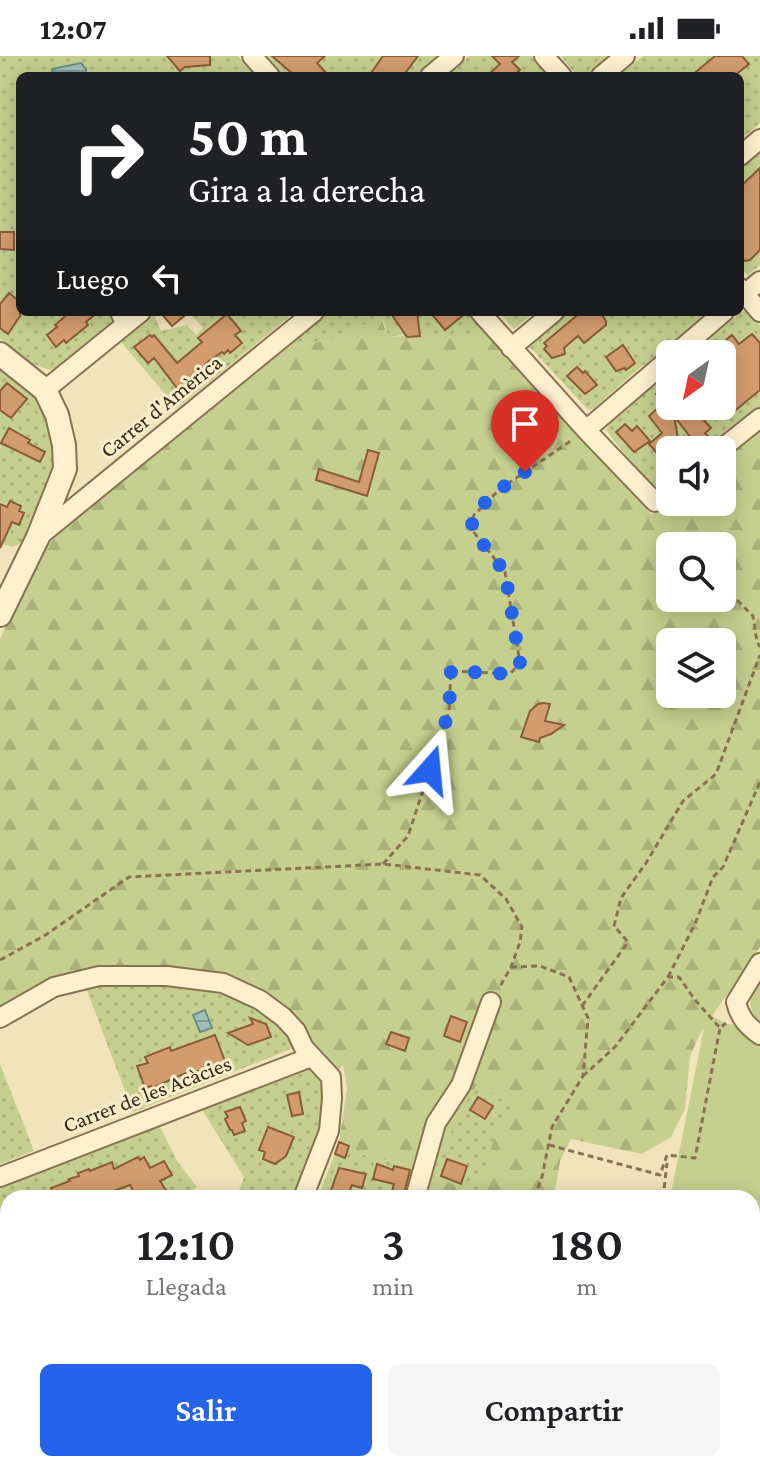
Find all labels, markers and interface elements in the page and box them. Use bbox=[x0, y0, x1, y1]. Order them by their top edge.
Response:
text: 12:07 bbox=[40, 12, 107, 45]
icon: right bbox=[56, 104, 160, 208]
text: 50 m bbox=[188, 105, 308, 167]
text: Gira a la derecha bbox=[188, 170, 425, 210]
icon: left bbox=[145, 256, 189, 300]
text: Luego bbox=[56, 262, 129, 295]
north arrow bbox=[656, 340, 736, 420]
map controls bbox=[656, 340, 736, 708]
street label: Carrer d'Amèrica bbox=[95, 349, 227, 463]
pin bbox=[491, 390, 559, 472]
icon: arrive bbox=[503, 402, 547, 446]
button: sound bbox=[656, 436, 736, 516]
button: search bbox=[656, 532, 736, 612]
button: layers bbox=[656, 628, 736, 708]
position arrow bbox=[388, 728, 472, 812]
street label: Carrer de les Acàcies bbox=[59, 1050, 235, 1138]
text: 12:10 bbox=[137, 1217, 236, 1270]
text: 3 bbox=[382, 1217, 405, 1270]
text: 180 bbox=[551, 1217, 623, 1270]
text: Llegada bbox=[145, 1272, 227, 1301]
text: min bbox=[372, 1272, 414, 1301]
text: m bbox=[577, 1272, 597, 1301]
button: Salir bbox=[40, 1364, 372, 1456]
button: Compartir bbox=[388, 1364, 720, 1456]

